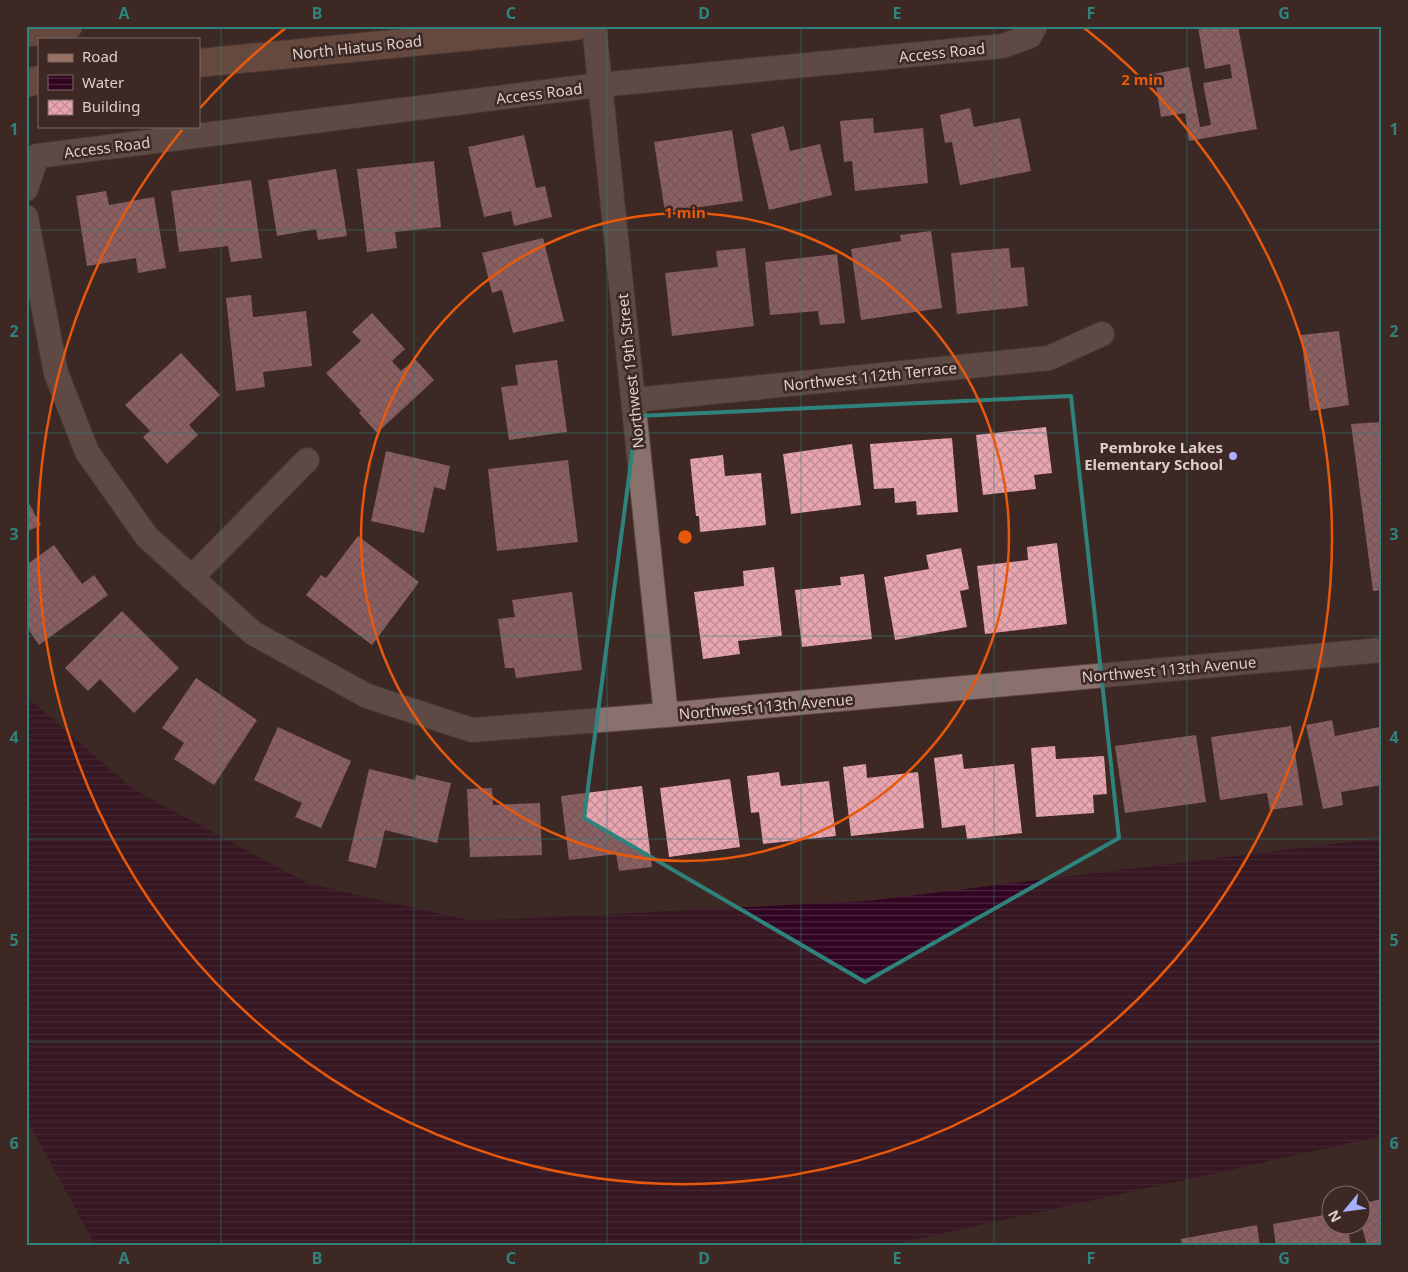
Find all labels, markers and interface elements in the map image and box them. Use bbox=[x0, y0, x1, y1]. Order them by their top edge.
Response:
text: A bbox=[118, 2, 130, 24]
text: B bbox=[312, 2, 322, 24]
text: C bbox=[506, 2, 516, 24]
text: D bbox=[698, 2, 710, 24]
text: E bbox=[893, 2, 902, 24]
text: F bbox=[1087, 2, 1095, 24]
text: G bbox=[1278, 2, 1290, 24]
street label: North Hiatus Road bbox=[291, 30, 423, 64]
legend bbox=[38, 38, 200, 128]
street label: Access Road bbox=[898, 38, 986, 66]
text: Road bbox=[82, 46, 118, 66]
text: 2 min bbox=[1121, 69, 1163, 89]
text: Water bbox=[82, 72, 124, 92]
street label: Access Road bbox=[495, 78, 583, 108]
text: Building bbox=[82, 96, 140, 116]
text: 1 bbox=[9, 118, 19, 140]
text: 1 bbox=[1389, 118, 1399, 140]
street label: Access Road bbox=[63, 132, 151, 162]
text: 1 min bbox=[664, 202, 706, 222]
street label: Northwest 19th Street bbox=[612, 292, 648, 449]
text: 2 bbox=[9, 320, 19, 342]
text: 2 bbox=[1389, 320, 1399, 342]
street label: Northwest 112th Terrace bbox=[782, 357, 958, 395]
place label: Pembroke Lakes Elementary School bbox=[1084, 437, 1223, 474]
marker: Pembroke Lakes Elementary School bbox=[1227, 450, 1239, 462]
text: 3 bbox=[9, 523, 19, 545]
text: 3 bbox=[1389, 523, 1399, 545]
centre of rings bbox=[676, 528, 694, 546]
street label: Northwest 113th Avenue bbox=[1081, 651, 1257, 687]
street label: Northwest 113th Avenue bbox=[678, 688, 854, 724]
text: 4 bbox=[9, 726, 19, 748]
text: 4 bbox=[1389, 726, 1399, 748]
text: 5 bbox=[9, 929, 19, 951]
text: 5 bbox=[1389, 929, 1399, 951]
text: 6 bbox=[9, 1132, 19, 1154]
text: 6 bbox=[1389, 1132, 1399, 1154]
north arrow bbox=[1320, 1184, 1370, 1234]
text: N bbox=[1323, 1207, 1345, 1226]
text: A bbox=[118, 1247, 130, 1269]
text: B bbox=[312, 1247, 322, 1269]
text: C bbox=[506, 1247, 516, 1269]
text: D bbox=[698, 1247, 710, 1269]
text: E bbox=[893, 1247, 902, 1269]
text: F bbox=[1087, 1247, 1095, 1269]
text: G bbox=[1278, 1247, 1290, 1269]

